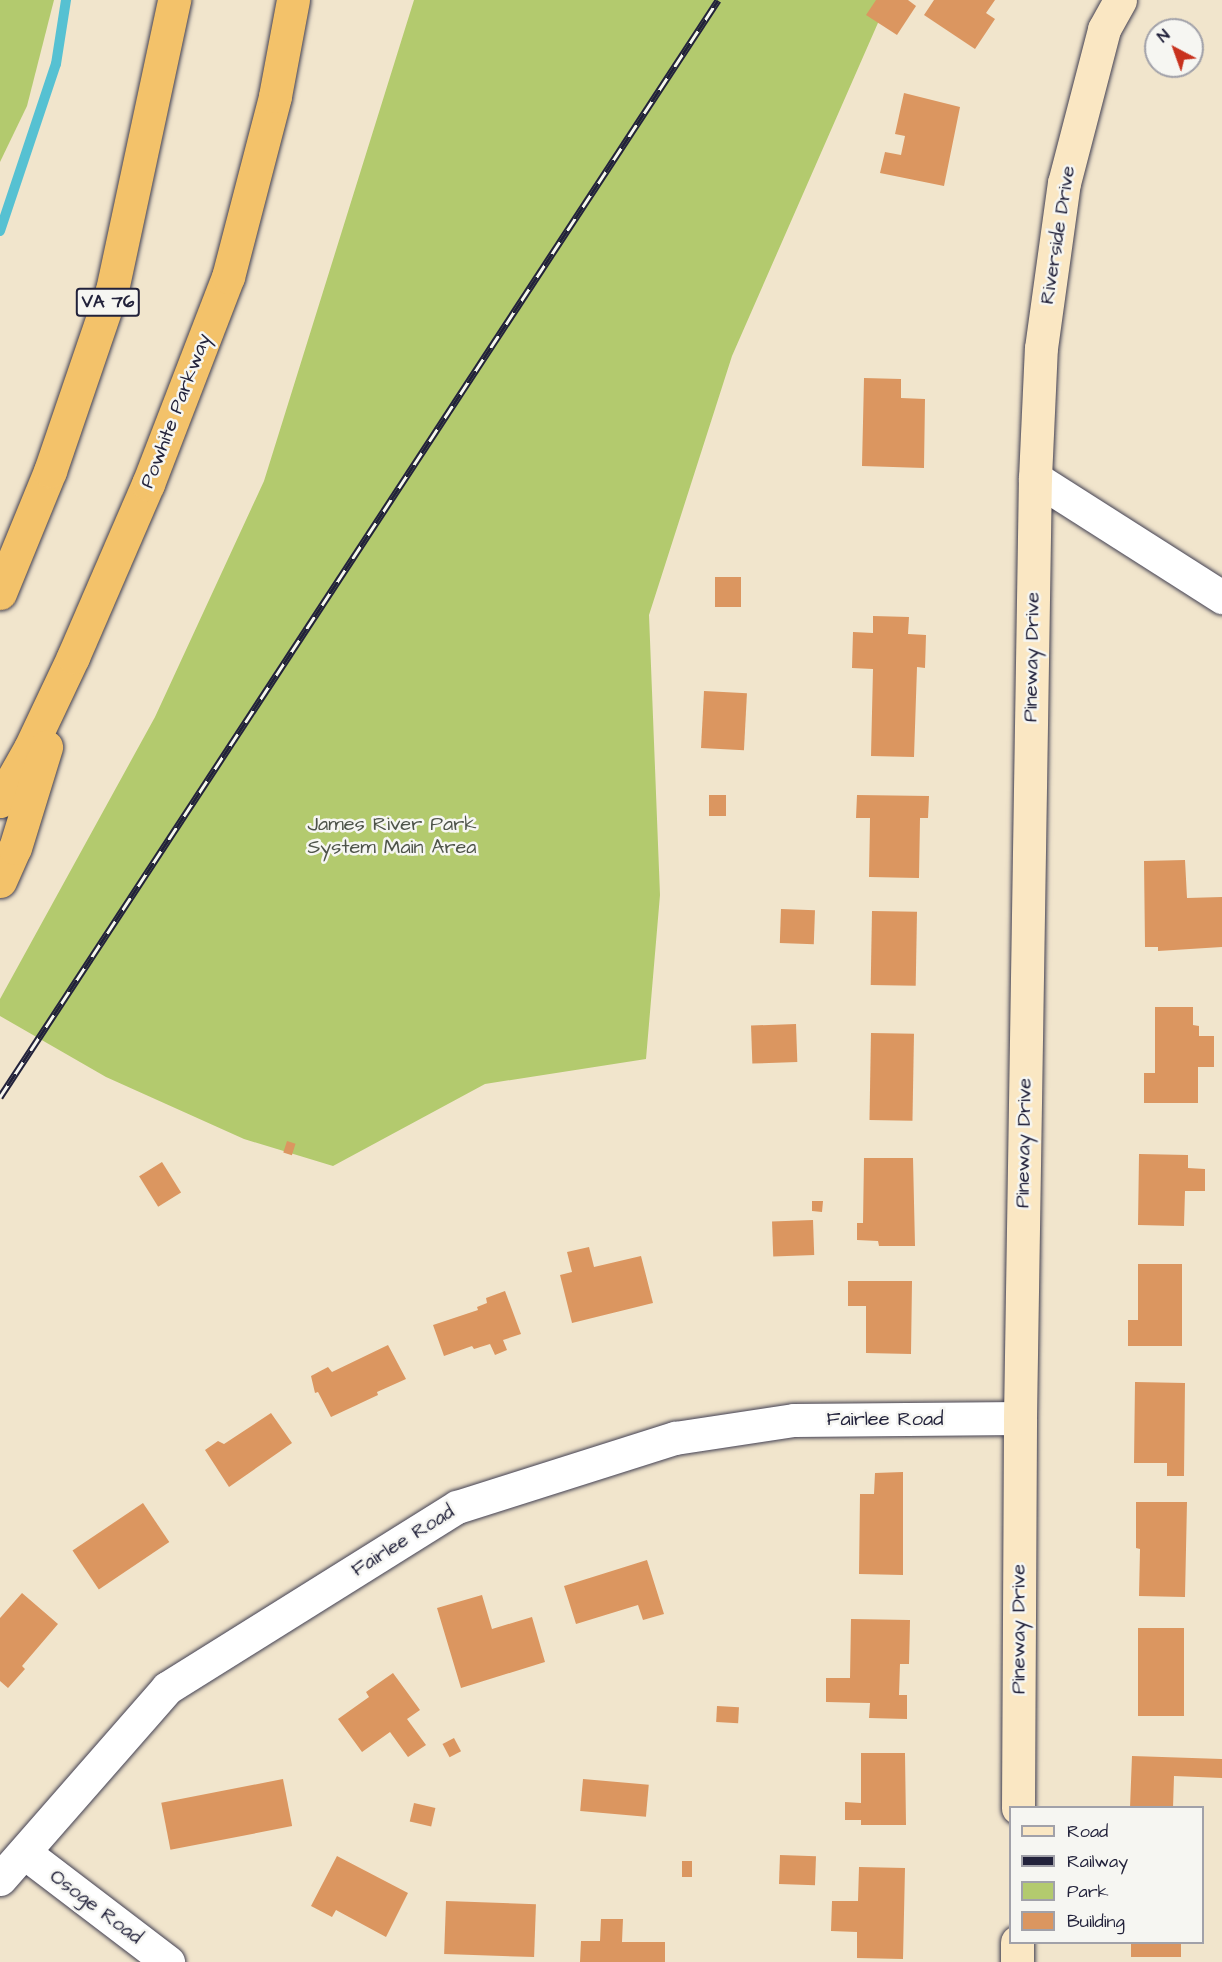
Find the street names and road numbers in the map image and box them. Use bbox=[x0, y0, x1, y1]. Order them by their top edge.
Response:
street label: Riverside Drive bbox=[1035, 164, 1081, 306]
road number: VA 76 bbox=[75, 287, 141, 317]
street label: Powhite Parkway bbox=[135, 330, 217, 492]
street label: Pineway Drive bbox=[1019, 592, 1045, 722]
street label: Pineway Drive bbox=[1011, 1078, 1037, 1208]
street label: Fairlee Road bbox=[827, 1407, 943, 1431]
street label: Fairlee Road bbox=[347, 1500, 459, 1582]
street label: Pineway Drive bbox=[1007, 1564, 1031, 1694]
street label: Osoge Road bbox=[45, 1864, 147, 1950]

